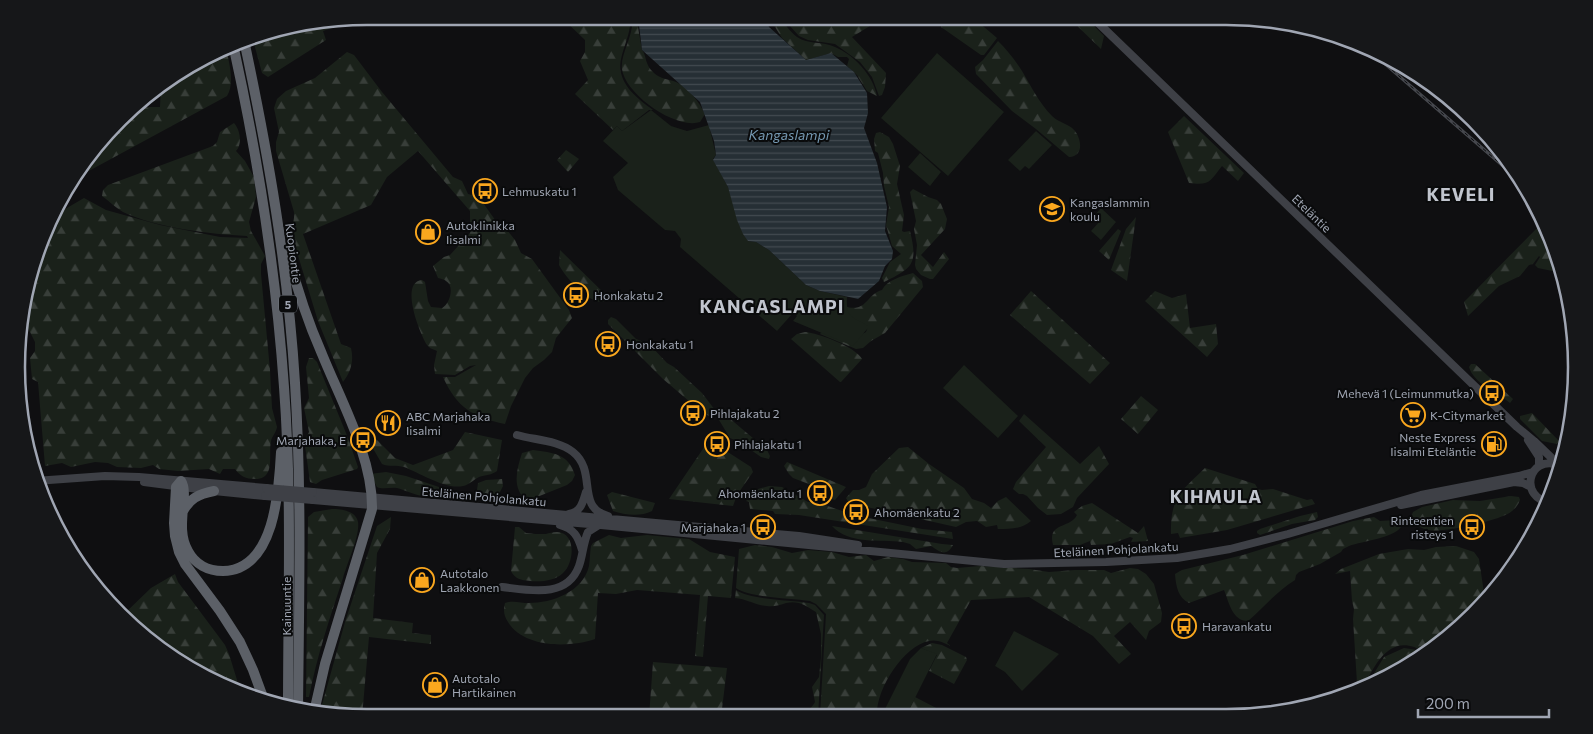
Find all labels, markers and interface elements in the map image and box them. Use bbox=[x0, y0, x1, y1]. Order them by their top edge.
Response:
water label: Kangaslampi bbox=[749, 126, 830, 143]
bus stop icon: Lehmuskatu 1 bbox=[472, 178, 498, 204]
district label: KEVELI bbox=[1427, 183, 1495, 205]
place label: Lehmuskatu 1 bbox=[502, 184, 577, 198]
street label: Eteläntie bbox=[1290, 191, 1334, 235]
place label: Kangaslammin koulu bbox=[1070, 195, 1150, 223]
school or university icon: Kangaslammin koulu bbox=[1039, 196, 1065, 222]
place label: Autoklinikka Iisalmi bbox=[446, 218, 515, 246]
shop icon: Autoklinikka Iisalmi bbox=[415, 219, 441, 245]
street label: Kuopiontie bbox=[283, 222, 305, 284]
bus stop icon: Honkakatu 2 bbox=[563, 282, 589, 308]
place label: Honkakatu 2 bbox=[594, 288, 664, 302]
district label: KANGASLAMPI bbox=[700, 295, 844, 317]
road number: 5 bbox=[279, 296, 297, 312]
bus stop icon: Honkakatu 1 bbox=[595, 331, 621, 357]
place label: Honkakatu 1 bbox=[626, 337, 694, 351]
bus stop icon: Mehevä 1 (Leimunmutka) bbox=[1479, 380, 1505, 406]
place label: Mehevä 1 (Leimunmutka) bbox=[1337, 386, 1474, 400]
bus stop icon: Pihlajakatu 2 bbox=[680, 400, 706, 426]
supermarket icon: K-Citymarket bbox=[1400, 402, 1426, 428]
place label: Pihlajakatu 2 bbox=[710, 406, 780, 420]
place label: K-Citymarket bbox=[1430, 408, 1504, 422]
place label: ABC Marjahaka Iisalmi bbox=[406, 409, 490, 437]
restaurant icon: ABC Marjahaka Iisalmi bbox=[375, 410, 401, 436]
bus stop icon: Marjahaka, E bbox=[350, 427, 376, 453]
place label: Neste Express Iisalmi Eteläntie bbox=[1390, 430, 1476, 458]
bus stop icon: Pihlajakatu 1 bbox=[704, 431, 730, 457]
fuel station icon: Neste Express Iisalmi Eteläntie bbox=[1481, 431, 1507, 457]
place label: Marjahaka, E bbox=[276, 433, 346, 447]
place label: Pihlajakatu 1 bbox=[734, 437, 802, 451]
bus stop icon: Ahomäenkatu 1 bbox=[807, 480, 833, 506]
street label: Eteläinen Pohjolankatu bbox=[421, 484, 547, 508]
district label: KIHMULA bbox=[1170, 485, 1262, 507]
place label: Ahomäenkatu 1 bbox=[718, 486, 802, 500]
bus stop icon: Ahomäenkatu 2 bbox=[843, 499, 869, 525]
place label: Ahomäenkatu 2 bbox=[874, 505, 960, 519]
place label: Rinteentien risteys 1 bbox=[1390, 513, 1454, 541]
bus stop icon: Marjahaka 1 bbox=[750, 514, 776, 540]
bus stop icon: Rinteentien risteys 1 bbox=[1459, 514, 1485, 540]
place label: Marjahaka 1 bbox=[681, 520, 746, 534]
street label: Eteläinen Pohjolankatu bbox=[1053, 539, 1179, 559]
place label: Autotalo Laakkonen bbox=[440, 566, 499, 594]
shop icon: Autotalo Laakkonen bbox=[409, 567, 435, 593]
street label: Kainuuntie bbox=[279, 577, 293, 635]
bus stop icon: Haravankatu bbox=[1171, 613, 1197, 639]
place label: Haravankatu bbox=[1202, 619, 1272, 633]
place label: Autotalo Hartikainen bbox=[452, 671, 516, 699]
shop icon: Autotalo Hartikainen bbox=[422, 672, 448, 698]
scale bar bbox=[1418, 686, 1549, 718]
text: 200 m bbox=[1426, 694, 1470, 712]

